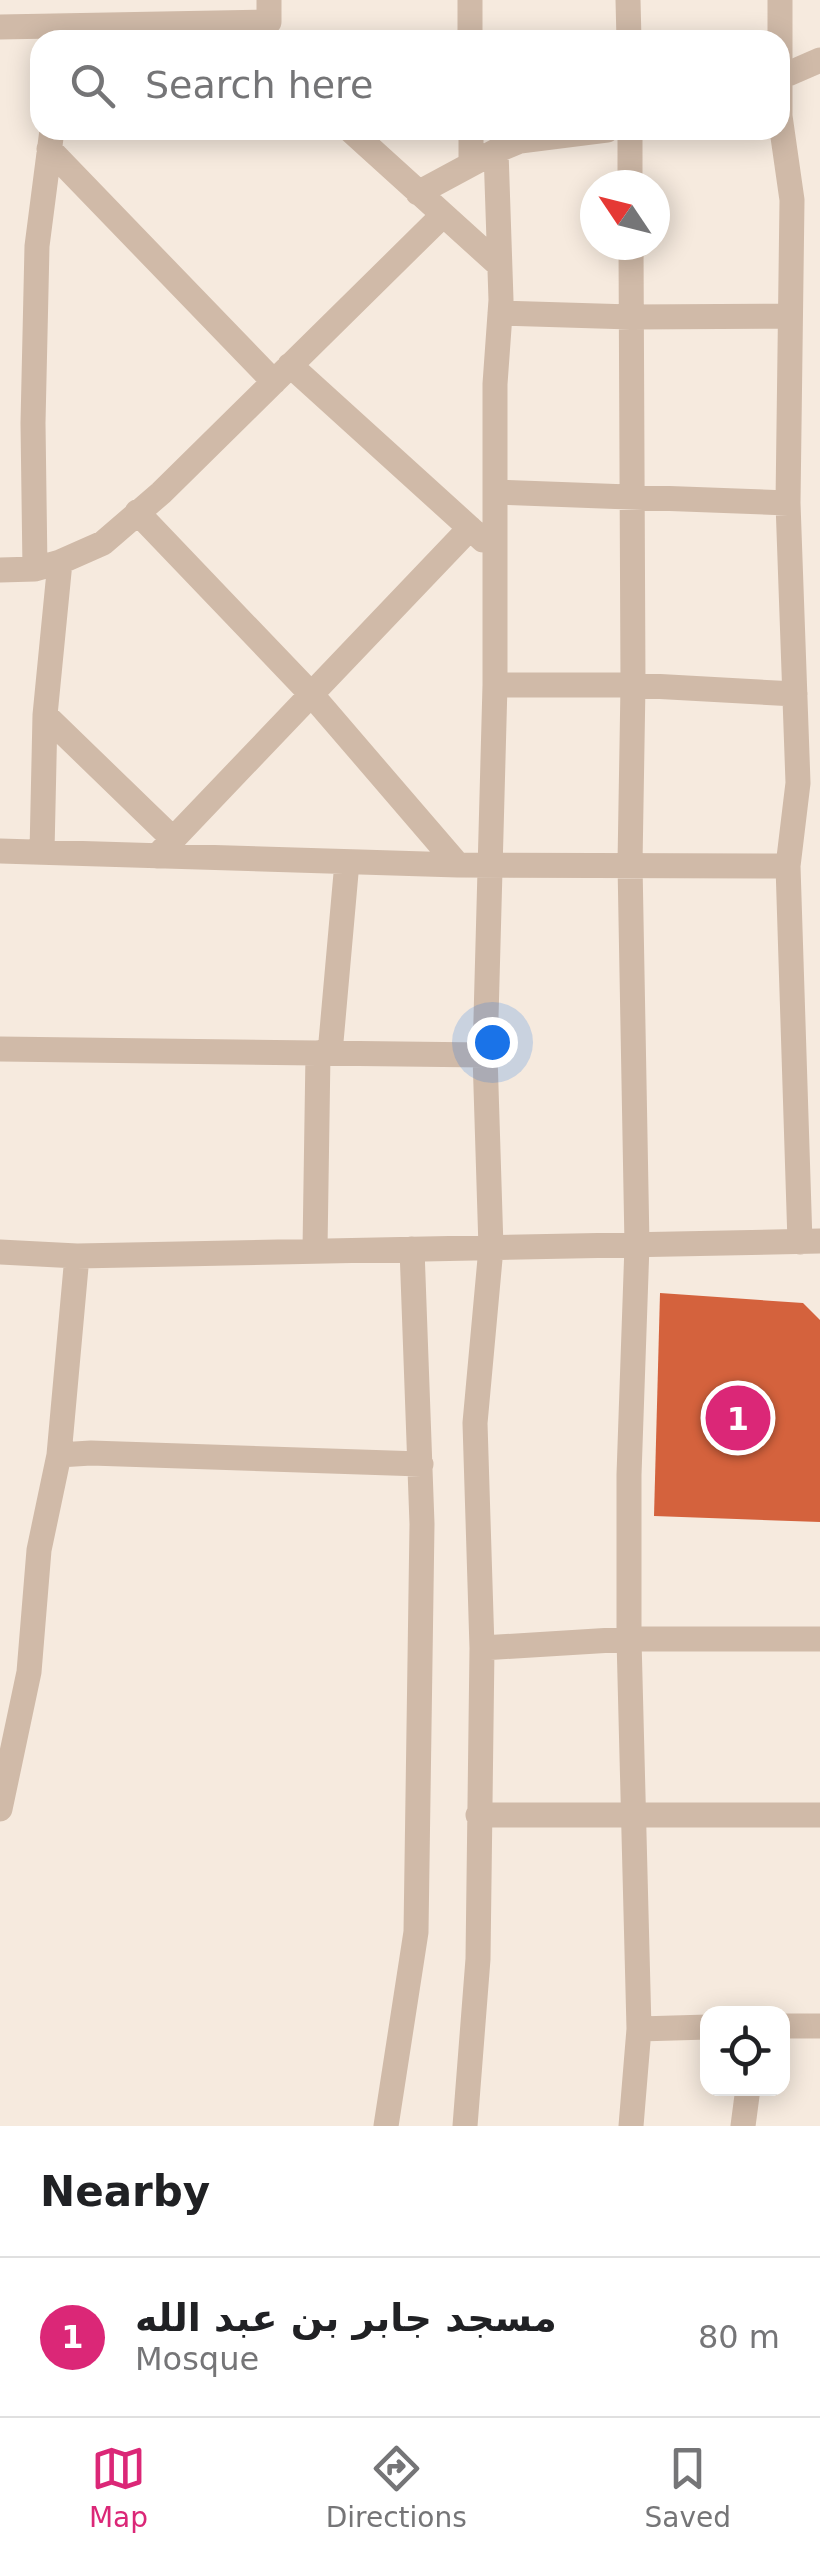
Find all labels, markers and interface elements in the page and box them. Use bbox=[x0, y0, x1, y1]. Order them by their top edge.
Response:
search box bbox=[30, 30, 790, 140]
icon: search bbox=[65, 58, 120, 113]
text: Search here bbox=[145, 63, 373, 107]
north arrow bbox=[580, 170, 670, 260]
your location bbox=[467, 1017, 518, 1068]
pin: 1 bbox=[706, 1380, 770, 1456]
map controls bbox=[700, 2006, 790, 2096]
button: locate bbox=[700, 2006, 790, 2096]
text: Nearby bbox=[40, 2167, 210, 2216]
text: مسجد جابر بن عبد الله bbox=[135, 2296, 557, 2340]
text: 1 bbox=[61, 2318, 84, 2356]
text: 80 m bbox=[698, 2318, 780, 2356]
text: Mosque bbox=[135, 2340, 259, 2378]
tab: Map bbox=[89, 2441, 148, 2534]
tab: Directions bbox=[326, 2441, 467, 2534]
tab: Saved bbox=[645, 2441, 731, 2534]

